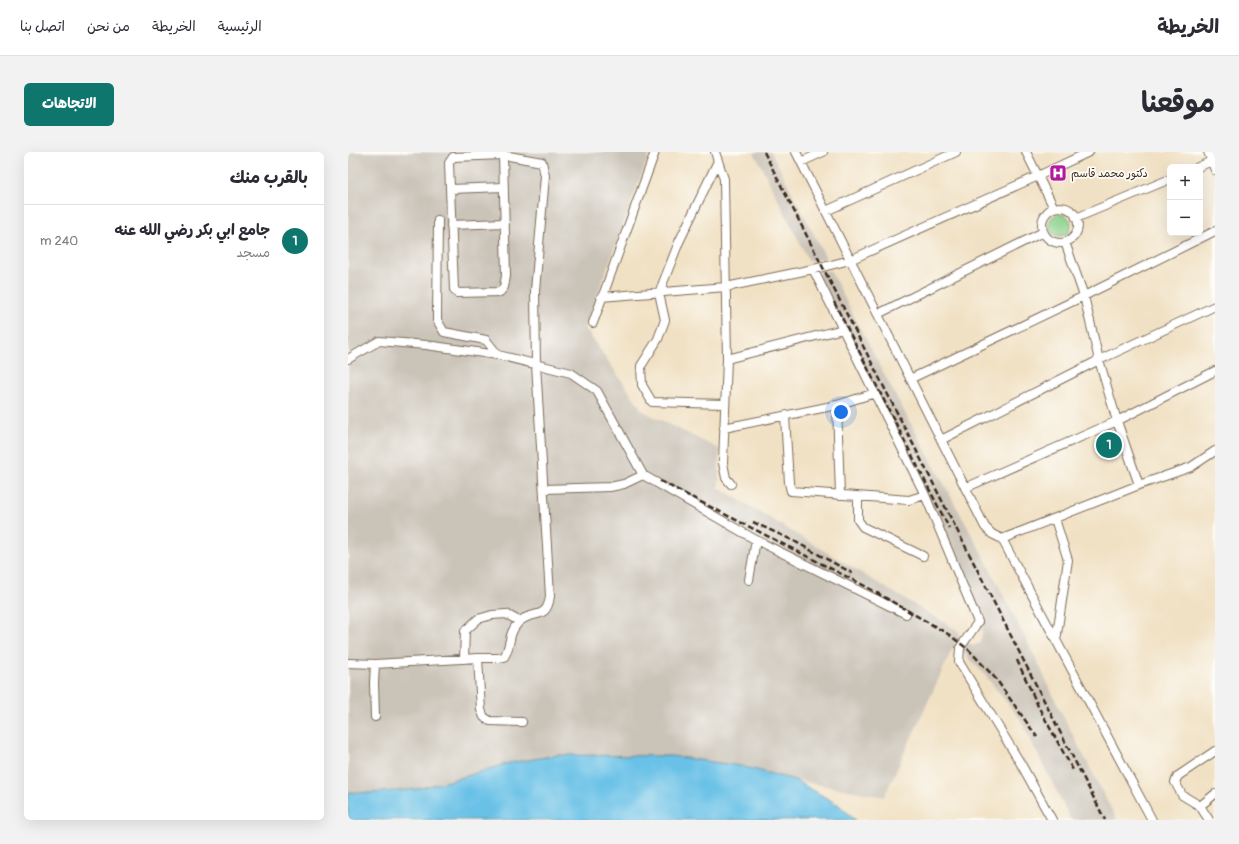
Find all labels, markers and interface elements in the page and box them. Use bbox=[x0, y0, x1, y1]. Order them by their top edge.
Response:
text: الخريطة bbox=[1157, 15, 1219, 39]
text: اتصل بنا bbox=[20, 18, 65, 35]
text: من نحن bbox=[87, 18, 130, 35]
text: الخريطة bbox=[152, 18, 196, 35]
text: الرئيسية bbox=[218, 18, 262, 35]
button: الاتجاهات bbox=[24, 83, 114, 126]
text: موقعنا bbox=[1141, 86, 1215, 121]
hospital icon: دكتور محمد قاسم bbox=[1048, 163, 1068, 183]
map controls bbox=[1167, 164, 1203, 236]
button: + bbox=[1167, 164, 1203, 200]
text: بالقرب منك bbox=[230, 167, 308, 188]
place label: دكتور محمد قاسم bbox=[1071, 167, 1148, 182]
button: − bbox=[1167, 200, 1203, 236]
text: جامع ابي بكر رضي الله عنه bbox=[114, 221, 270, 240]
text: 240 m bbox=[40, 233, 78, 249]
text: 1 bbox=[292, 233, 298, 249]
text: مسجد bbox=[237, 245, 270, 261]
your location bbox=[831, 402, 851, 422]
pin: 1 bbox=[1096, 430, 1122, 460]

